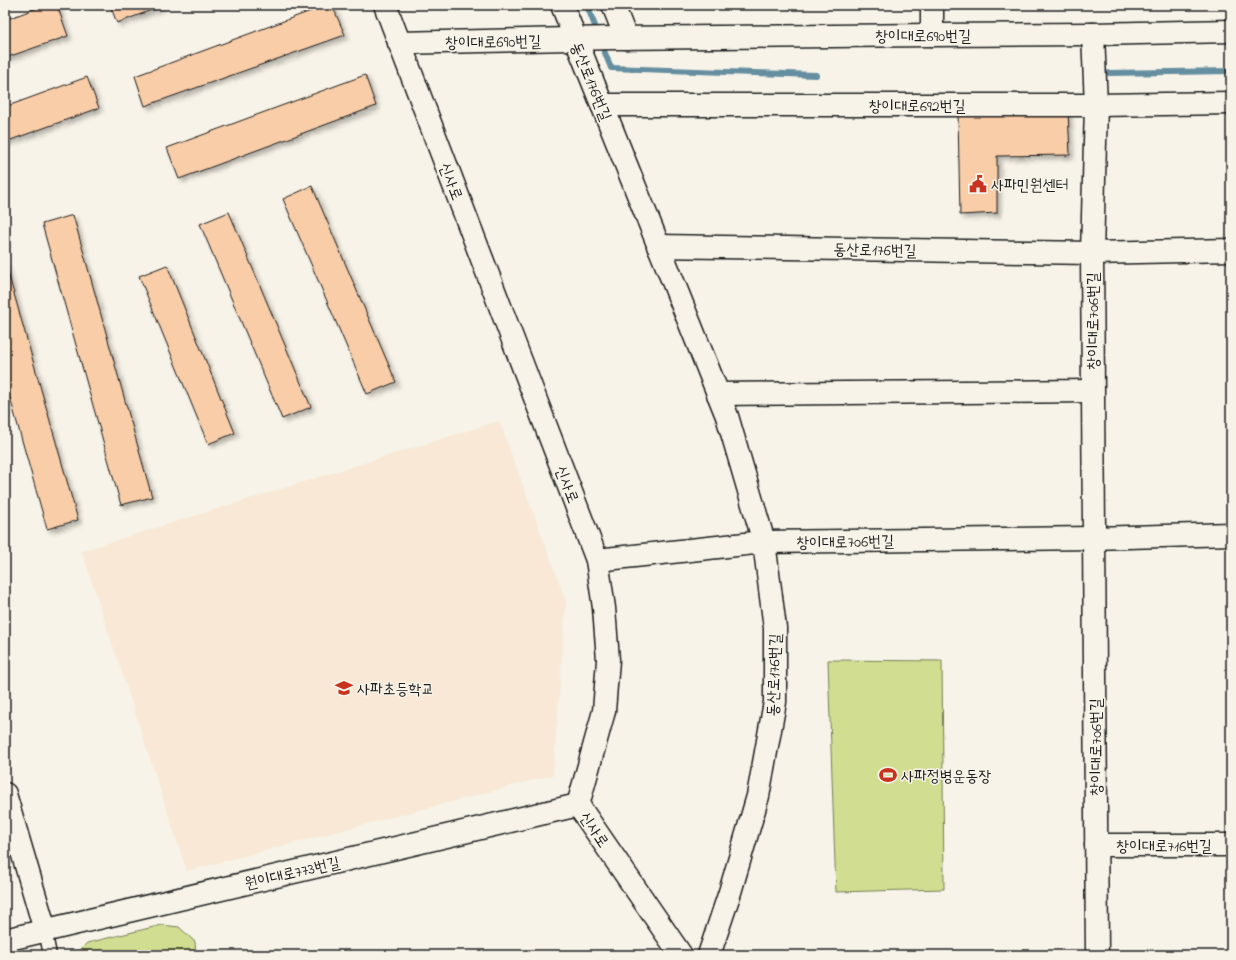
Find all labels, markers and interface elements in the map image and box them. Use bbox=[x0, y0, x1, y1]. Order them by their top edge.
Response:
street label: 창이대로690번길 bbox=[875, 25, 971, 49]
street label: 창이대로690번길 bbox=[445, 30, 541, 56]
street label: 동산로176번길 bbox=[563, 39, 617, 125]
street label: 창이대로692번길 bbox=[868, 95, 966, 119]
street label: 신사로 bbox=[432, 159, 468, 204]
public building icon: 사파민원센터 bbox=[968, 174, 988, 194]
place label: 사파민원센터 bbox=[991, 174, 1068, 198]
street label: 동산로176번길 bbox=[833, 238, 917, 264]
street label: 창이대로706번길 bbox=[1082, 272, 1106, 370]
street label: 신사로 bbox=[548, 462, 584, 507]
street label: 창이대로706번길 bbox=[796, 530, 894, 556]
street label: 동산로176번길 bbox=[762, 633, 788, 717]
school or university icon: 사파초등학교 bbox=[334, 678, 354, 698]
place label: 사파초등학교 bbox=[357, 678, 434, 702]
street label: 창이대로706번길 bbox=[1085, 698, 1109, 796]
sports icon: 사파정병운동장 bbox=[878, 765, 898, 785]
place label: 사파정병운동장 bbox=[901, 765, 991, 789]
street label: 신사로 bbox=[573, 807, 614, 853]
street label: 창이대로716번길 bbox=[1116, 835, 1212, 859]
street label: 원이대로773번길 bbox=[242, 851, 343, 897]

